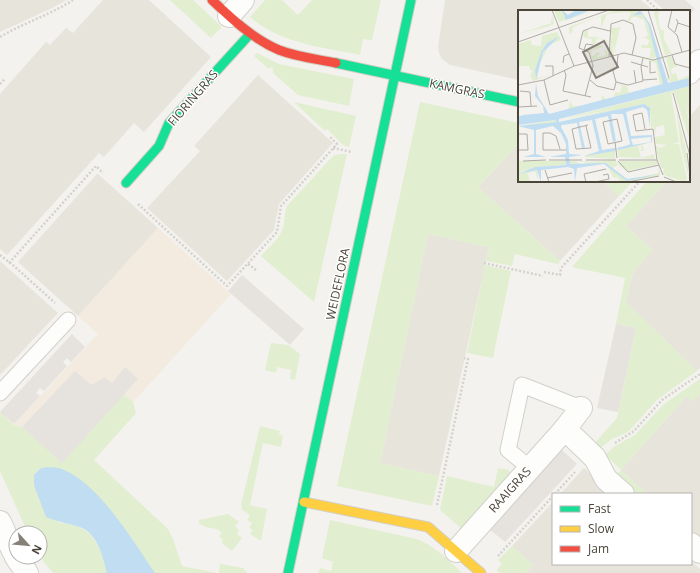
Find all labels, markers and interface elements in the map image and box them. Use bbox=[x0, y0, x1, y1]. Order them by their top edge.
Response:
inset map bbox=[518, 10, 690, 182]
street label: FIORINGRAS bbox=[164, 66, 222, 129]
street label: KAMGRAS bbox=[428, 74, 486, 103]
street label: WEIDEFLORA bbox=[322, 246, 354, 321]
street label: RAAIGRAS bbox=[484, 463, 535, 516]
legend bbox=[552, 493, 692, 565]
text: Fast bbox=[588, 500, 611, 517]
text: Slow bbox=[588, 520, 615, 537]
north arrow bbox=[8, 525, 48, 565]
text: Jam bbox=[587, 540, 609, 557]
text: N bbox=[29, 542, 46, 557]

